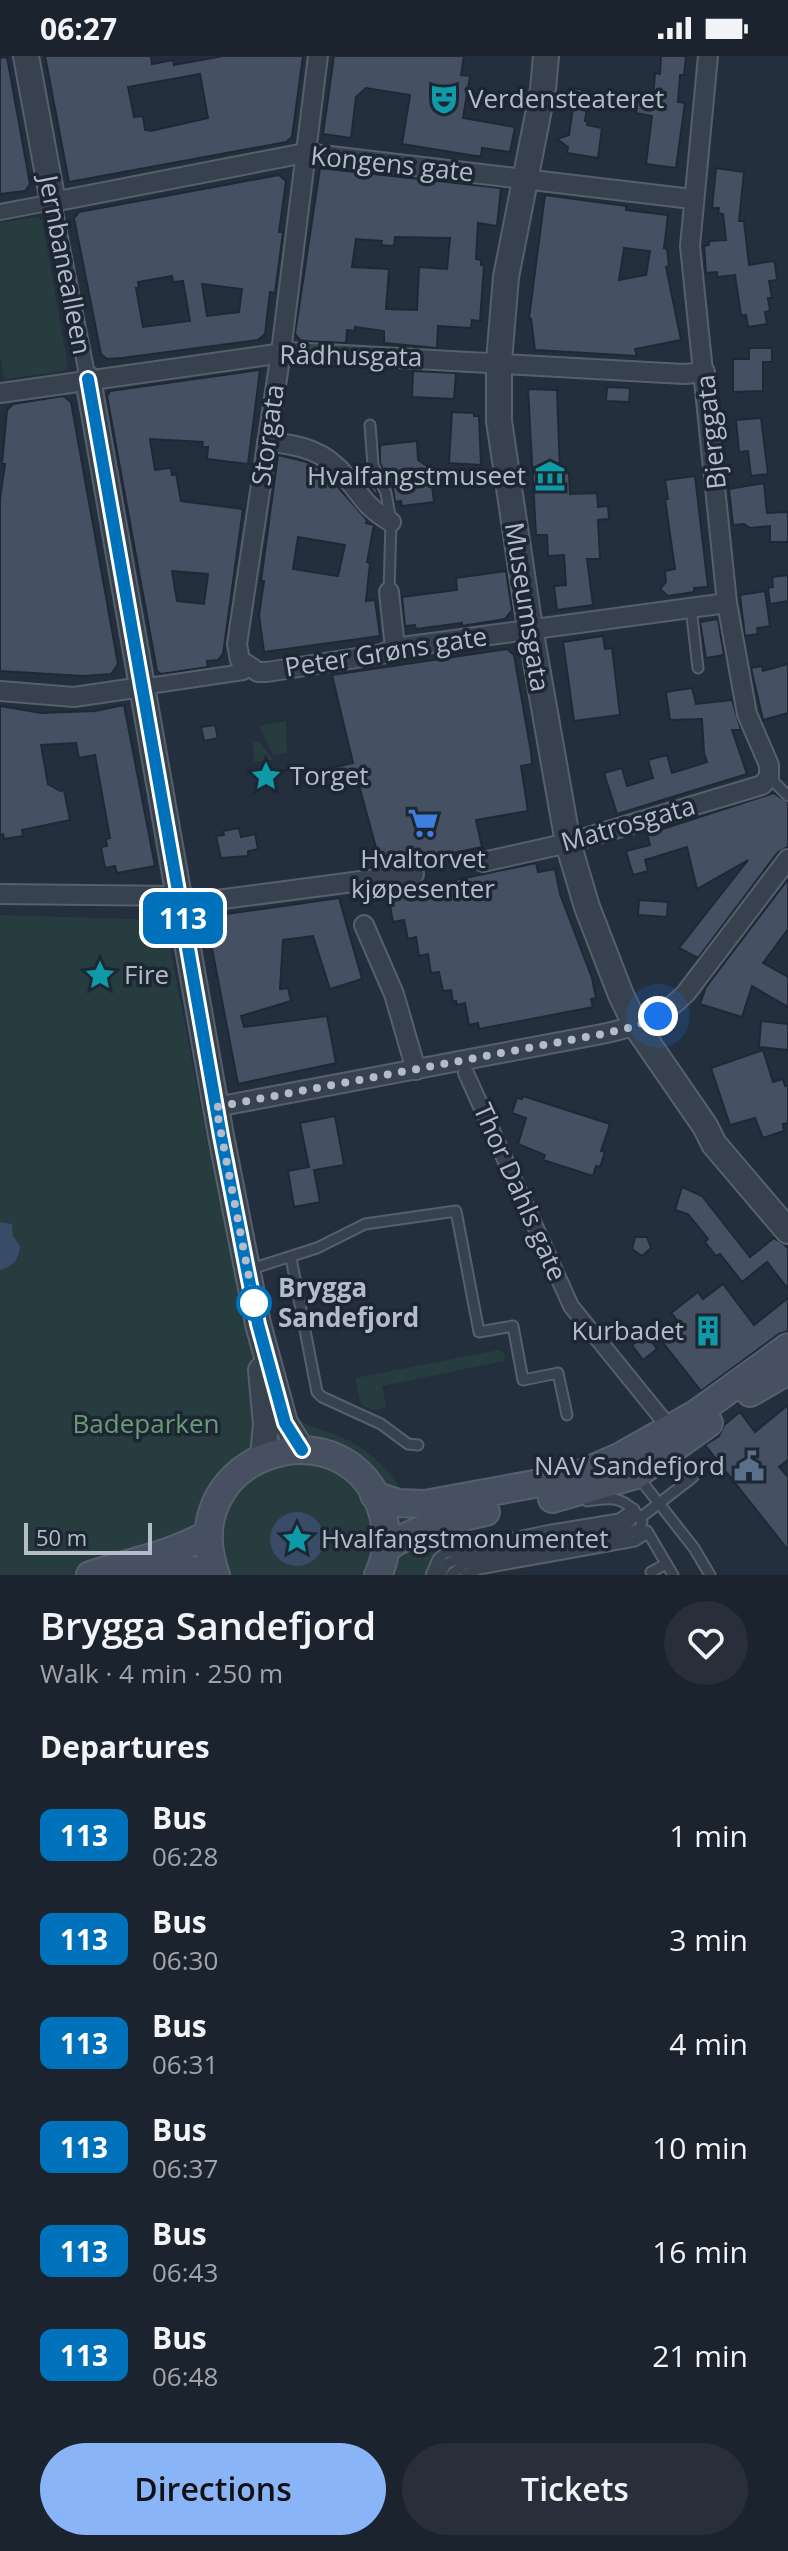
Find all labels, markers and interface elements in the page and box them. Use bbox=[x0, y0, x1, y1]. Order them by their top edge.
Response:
text: 06:27 bbox=[40, 8, 117, 49]
place label: Verdensteateret bbox=[468, 80, 664, 116]
theatre icon: Verdensteateret bbox=[427, 82, 461, 116]
street label: Kongens gate bbox=[309, 137, 475, 189]
street label: Jernbanealleen bbox=[30, 169, 101, 357]
street label: Rådhusgata bbox=[279, 336, 423, 374]
street label: Bjerggata bbox=[686, 373, 734, 491]
street label: Storgata bbox=[242, 382, 292, 488]
place label: Hvalfangstmuseet bbox=[307, 457, 526, 493]
museum icon: Hvalfangstmuseet bbox=[533, 459, 567, 493]
street label: Museumsgata bbox=[497, 520, 559, 694]
street label: Peter Grøns gate bbox=[282, 617, 489, 685]
place label: Torget bbox=[290, 757, 369, 793]
place icon: Torget bbox=[249, 759, 283, 793]
street label: Matrosgata bbox=[556, 787, 699, 859]
supermarket icon: Hvaltorvet kjøpesenter bbox=[406, 806, 440, 840]
place label: Hvaltorvet kjøpesenter bbox=[351, 840, 495, 906]
line badge: 113 bbox=[137, 892, 229, 944]
text: 113 bbox=[159, 899, 207, 937]
place label: Fire bbox=[124, 956, 169, 992]
place icon: Fire bbox=[83, 958, 117, 992]
your location bbox=[638, 996, 678, 1036]
street label: Thor Dahls gate bbox=[466, 1097, 576, 1286]
place label: Brygga Sandefjord bbox=[278, 1269, 419, 1335]
marker: Brygga Sandefjord bbox=[237, 1286, 271, 1320]
place label: Kurbadet bbox=[571, 1312, 684, 1348]
building icon: Kurbadet bbox=[691, 1314, 725, 1348]
park label: Badeparken bbox=[73, 1405, 219, 1441]
place label: NAV Sandefjord bbox=[534, 1447, 725, 1483]
public building icon: NAV Sandefjord bbox=[732, 1449, 766, 1483]
scale bar bbox=[24, 1519, 152, 1555]
place label: Hvalfangstmonumentet bbox=[321, 1520, 608, 1556]
text: 50 m bbox=[36, 1522, 87, 1552]
place icon: Hvalfangstmonumentet bbox=[280, 1522, 314, 1556]
text: Brygga Sandefjord bbox=[40, 1599, 376, 1651]
button: heart bbox=[664, 1601, 748, 1685]
text: Walk · 4 min · 250 m bbox=[40, 1655, 283, 1691]
text: Departures bbox=[40, 1726, 210, 1767]
text: Bus bbox=[152, 1797, 207, 1838]
text: 1 min bbox=[669, 1815, 748, 1856]
text: 113 bbox=[60, 1816, 108, 1854]
text: 06:28 bbox=[152, 1838, 218, 1874]
text: Bus bbox=[152, 1901, 207, 1942]
text: 3 min bbox=[669, 1919, 748, 1960]
text: 113 bbox=[60, 1920, 108, 1958]
text: 06:30 bbox=[152, 1942, 218, 1978]
text: Bus bbox=[152, 2005, 207, 2046]
text: 4 min bbox=[669, 2023, 748, 2064]
text: 113 bbox=[60, 2024, 108, 2062]
text: 06:31 bbox=[152, 2046, 218, 2082]
text: Bus bbox=[152, 2109, 207, 2150]
text: 10 min bbox=[652, 2127, 748, 2168]
text: 113 bbox=[60, 2128, 108, 2166]
text: 06:37 bbox=[152, 2150, 218, 2186]
text: Bus bbox=[152, 2213, 207, 2254]
text: 16 min bbox=[652, 2231, 748, 2272]
text: 113 bbox=[60, 2232, 108, 2270]
text: 06:43 bbox=[152, 2254, 218, 2290]
text: Bus bbox=[152, 2317, 207, 2358]
text: 21 min bbox=[652, 2335, 748, 2376]
text: 113 bbox=[60, 2336, 108, 2374]
text: 06:48 bbox=[152, 2358, 218, 2394]
button: Directions bbox=[40, 2443, 386, 2535]
button: Tickets bbox=[402, 2443, 748, 2535]

